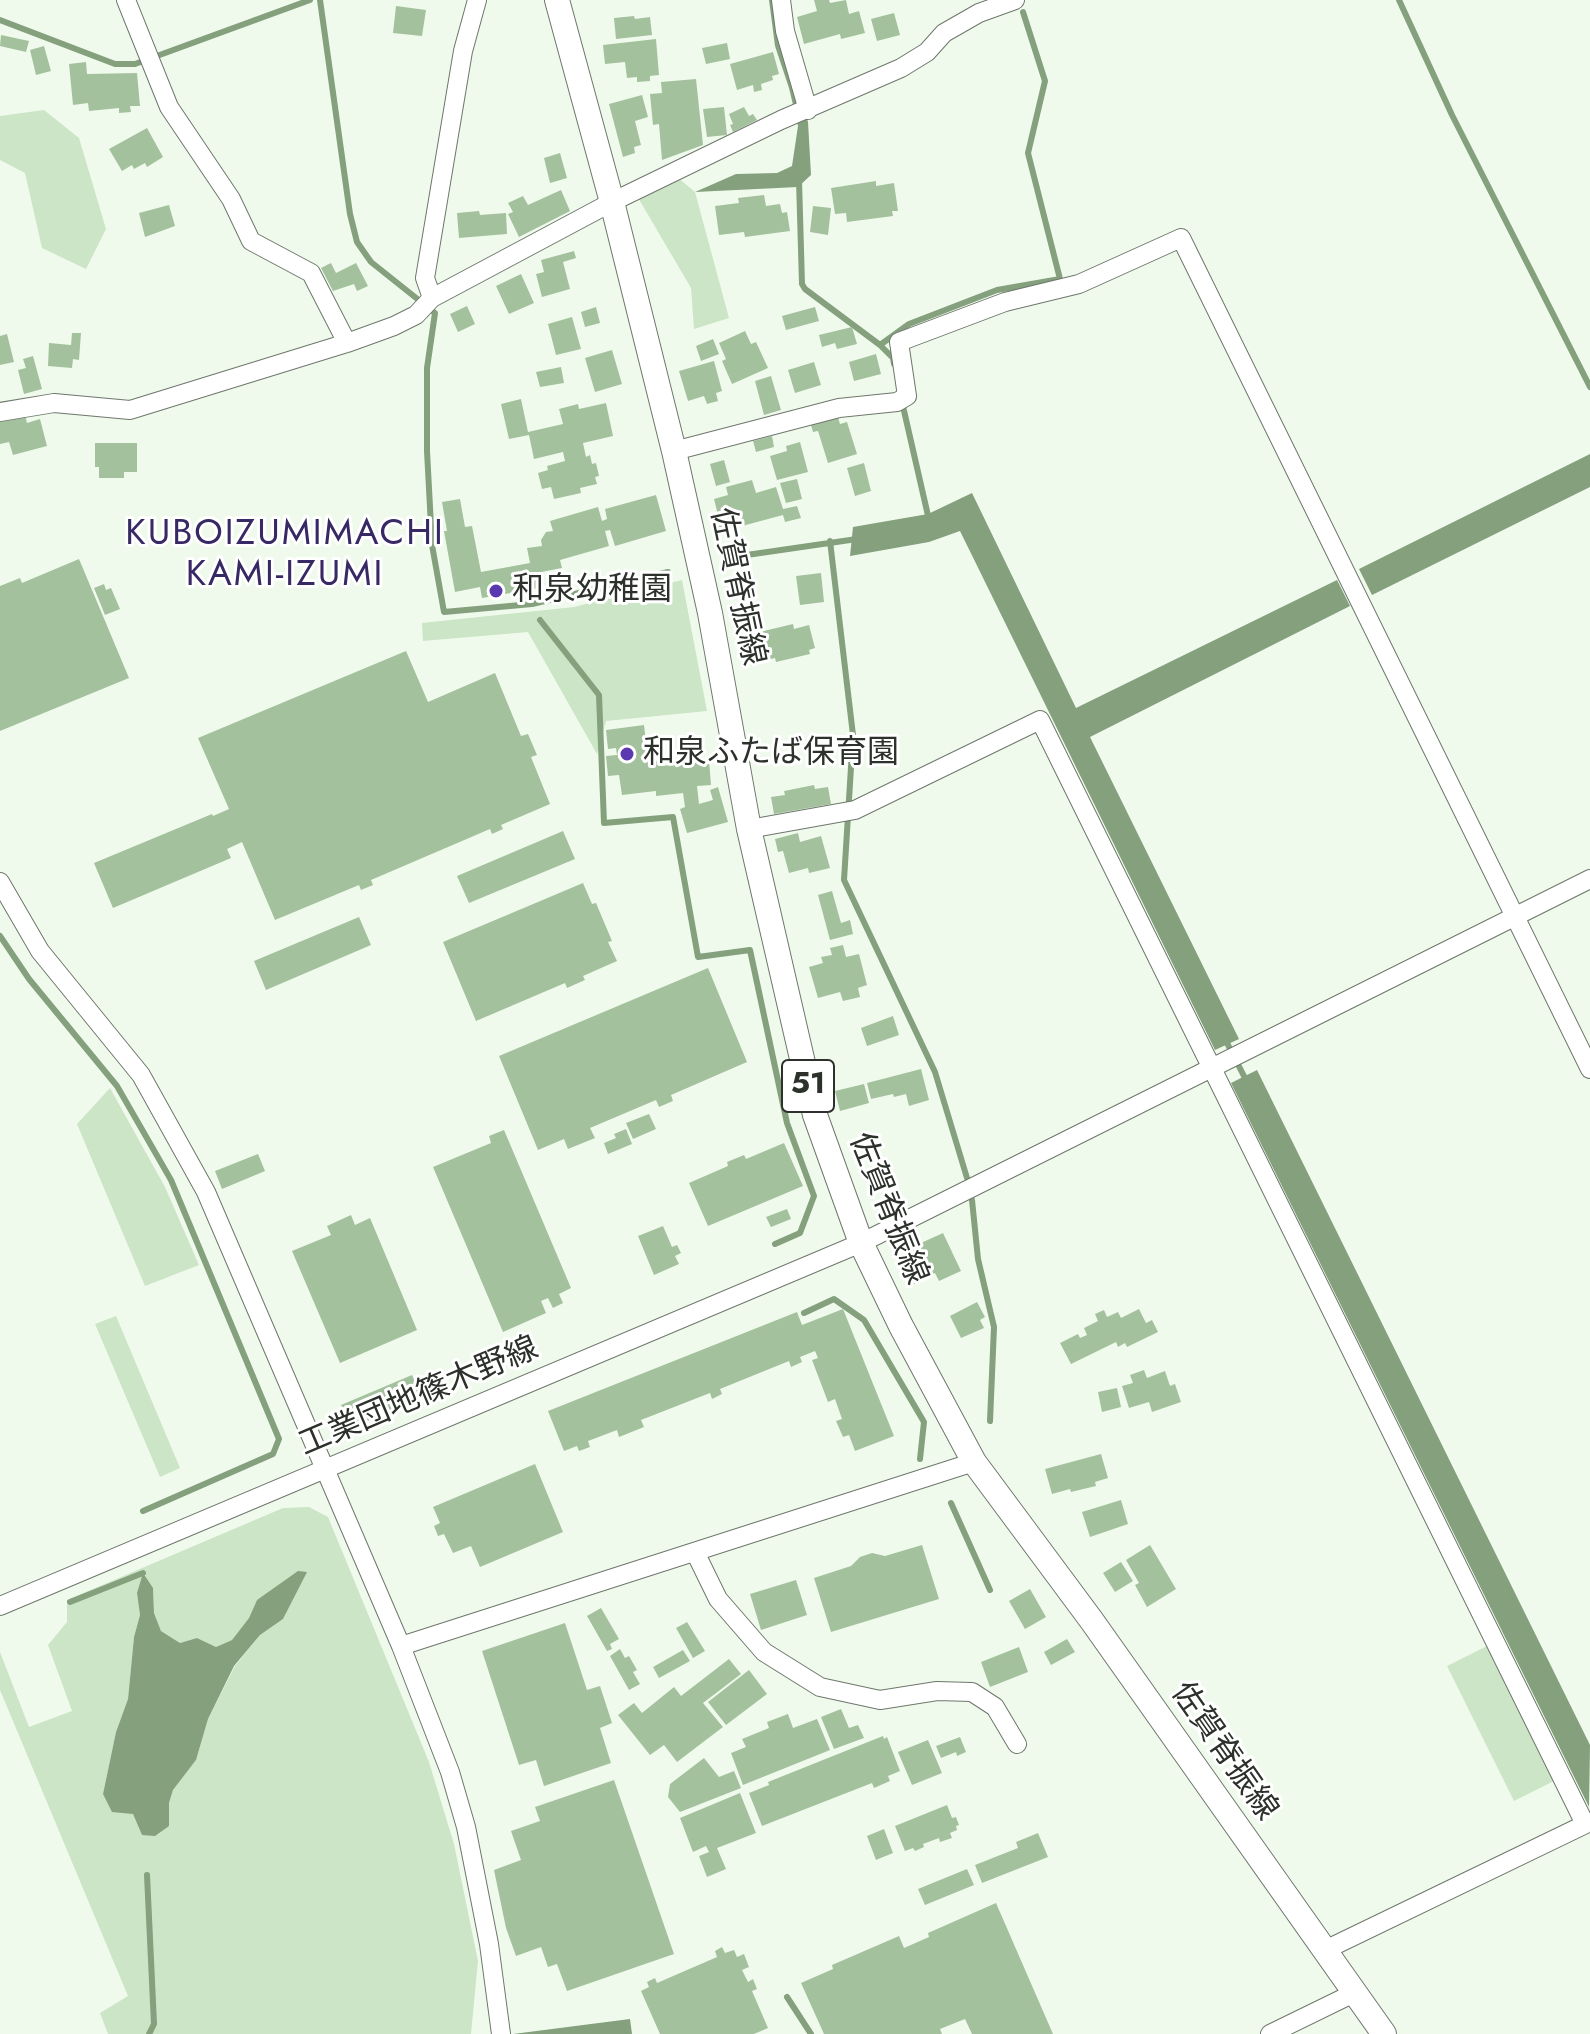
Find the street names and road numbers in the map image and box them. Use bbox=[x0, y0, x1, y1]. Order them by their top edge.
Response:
street label: 佐賀脊振線 bbox=[701, 505, 771, 669]
road number: 51 bbox=[782, 1060, 834, 1112]
street label: 佐賀脊振線 bbox=[839, 1128, 935, 1290]
street label: 工業団地篠木野線 bbox=[294, 1330, 544, 1466]
street label: 佐賀脊振線 bbox=[1161, 1675, 1285, 1829]

